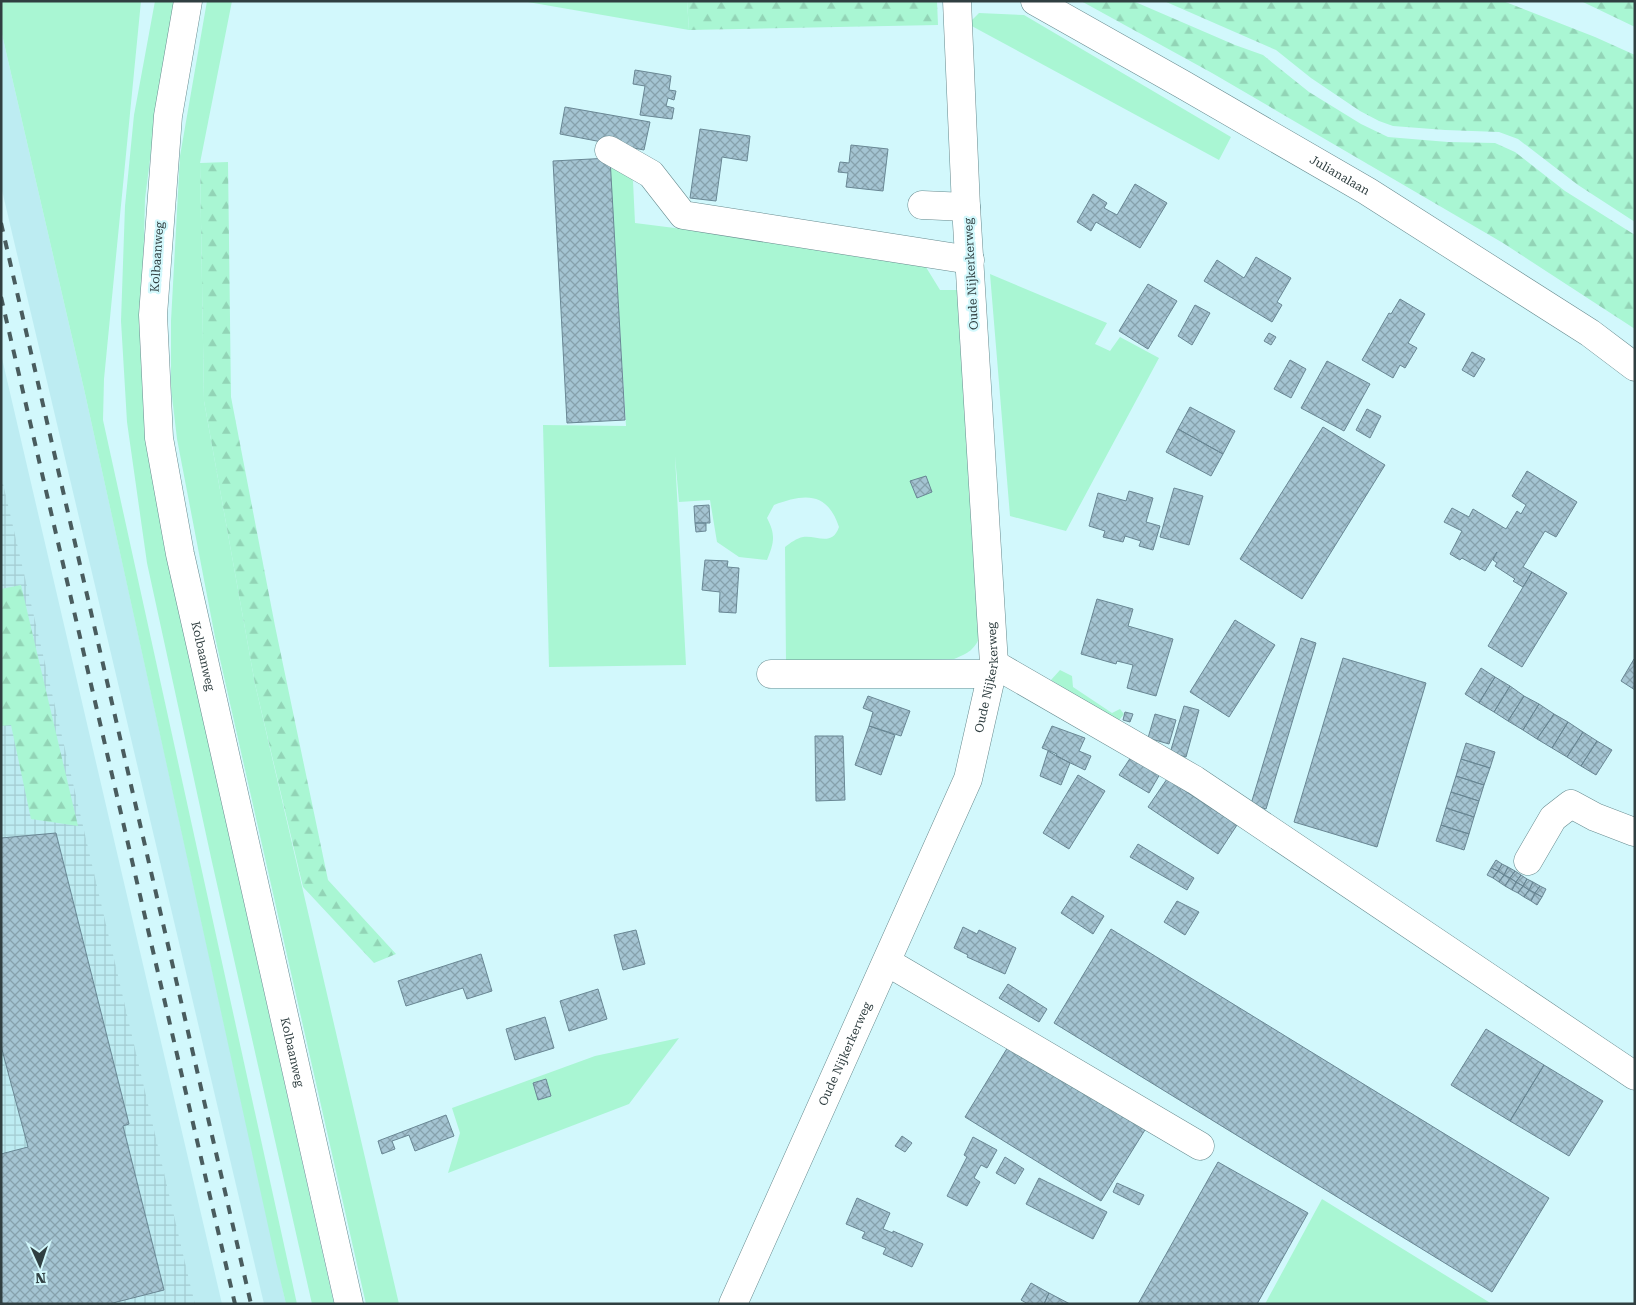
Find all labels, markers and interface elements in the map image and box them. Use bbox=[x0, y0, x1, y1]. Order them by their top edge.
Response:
street label: Julianalaan bbox=[1307, 152, 1372, 198]
street label: Oude Nijkerkerweg bbox=[961, 217, 981, 330]
street label: Kolbaanweg bbox=[148, 221, 166, 293]
street label: Kolbaanweg bbox=[188, 620, 218, 692]
street label: Oude Nijkerkerweg bbox=[972, 621, 1001, 734]
street label: Oude Nijkerkerweg bbox=[816, 1000, 874, 1108]
street label: Kolbaanweg bbox=[278, 1016, 307, 1088]
north arrow bbox=[15, 1240, 65, 1290]
text: N bbox=[35, 1270, 46, 1286]

